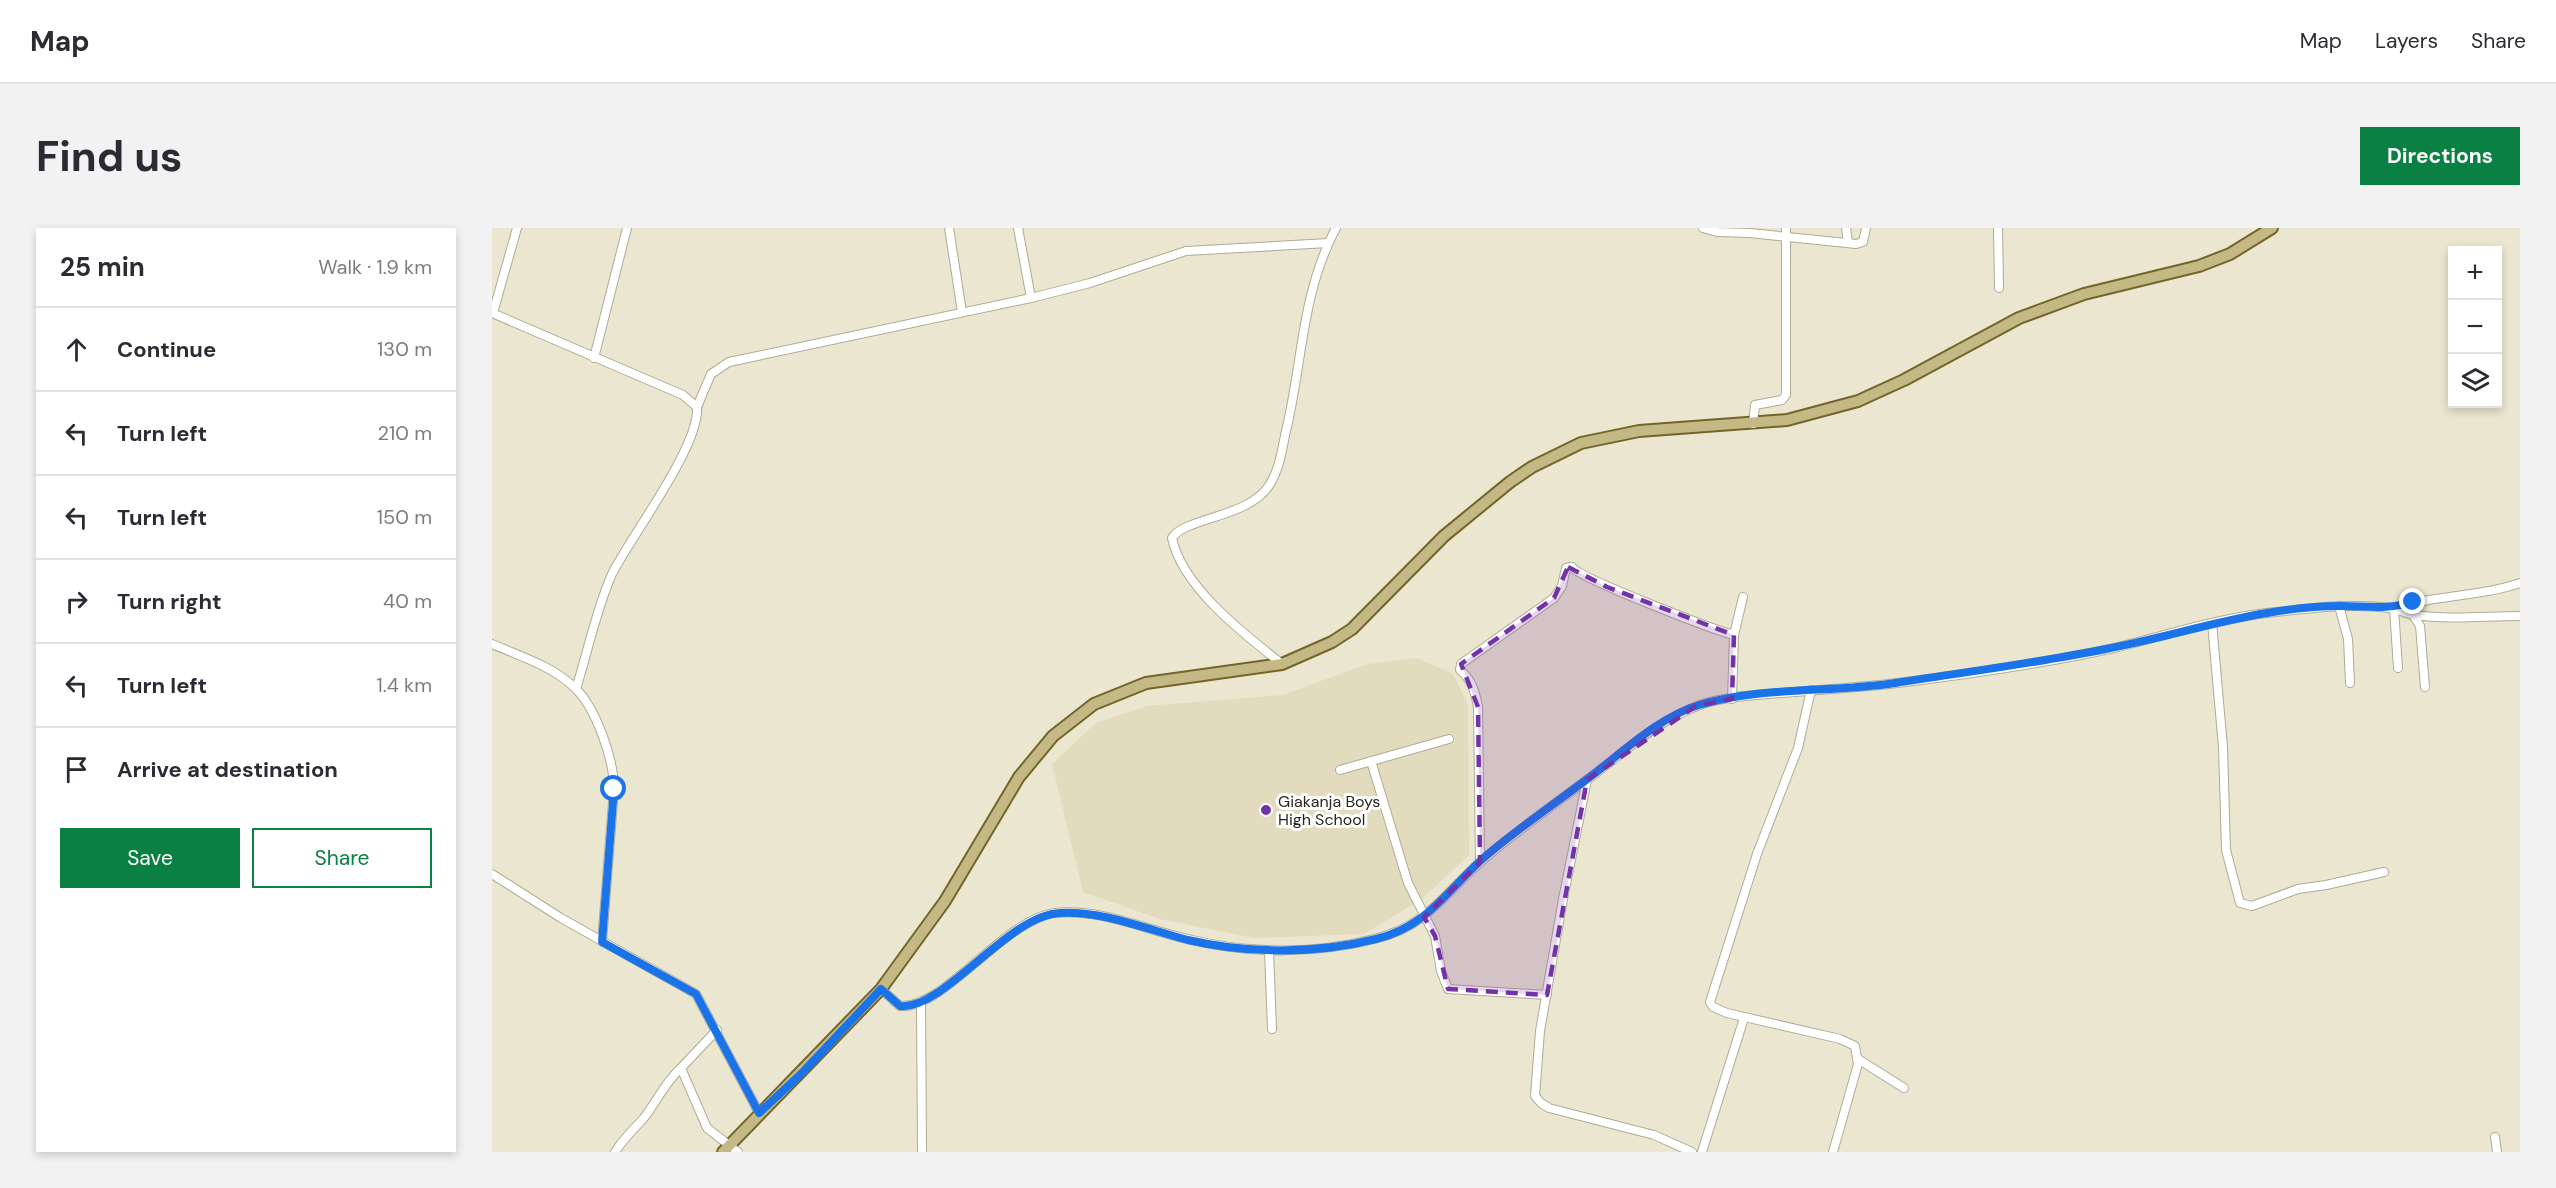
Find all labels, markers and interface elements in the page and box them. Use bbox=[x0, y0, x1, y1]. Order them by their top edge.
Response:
text: Map bbox=[30, 23, 90, 60]
text: Map bbox=[2300, 27, 2342, 55]
text: Layers bbox=[2375, 27, 2438, 55]
text: Share bbox=[2471, 27, 2526, 55]
button: Directions bbox=[2360, 127, 2520, 185]
text: Find us bbox=[36, 129, 182, 184]
map controls bbox=[2448, 246, 2502, 408]
button: + bbox=[2448, 246, 2502, 300]
text: 25 min bbox=[60, 250, 145, 284]
text: Walk · 1.9 km bbox=[318, 254, 432, 280]
button: − bbox=[2448, 300, 2502, 354]
icon: ahead bbox=[60, 333, 93, 366]
text: Continue bbox=[117, 335, 216, 364]
text: 130 m bbox=[377, 336, 432, 362]
button: layers bbox=[2448, 354, 2502, 408]
icon: left bbox=[60, 417, 93, 450]
text: Turn left bbox=[117, 419, 207, 448]
text: 210 m bbox=[377, 420, 432, 446]
icon: left bbox=[60, 501, 93, 534]
text: Turn left bbox=[117, 503, 207, 532]
text: 150 m bbox=[377, 504, 432, 530]
icon: right bbox=[60, 585, 93, 618]
text: Turn right bbox=[117, 587, 222, 616]
text: 40 m bbox=[383, 588, 432, 614]
route end bbox=[2399, 588, 2425, 614]
icon: left bbox=[60, 669, 93, 702]
text: Turn left bbox=[117, 671, 207, 700]
text: 1.4 km bbox=[376, 672, 432, 698]
icon: arrive bbox=[60, 753, 93, 786]
text: Arrive at destination bbox=[117, 755, 338, 784]
route start bbox=[600, 775, 626, 801]
place label: Giakanja Boys High School bbox=[1278, 791, 1380, 830]
marker: Giakanja Boys High School bbox=[1259, 803, 1273, 817]
button: Save bbox=[60, 828, 240, 888]
button: Share bbox=[252, 828, 432, 888]

